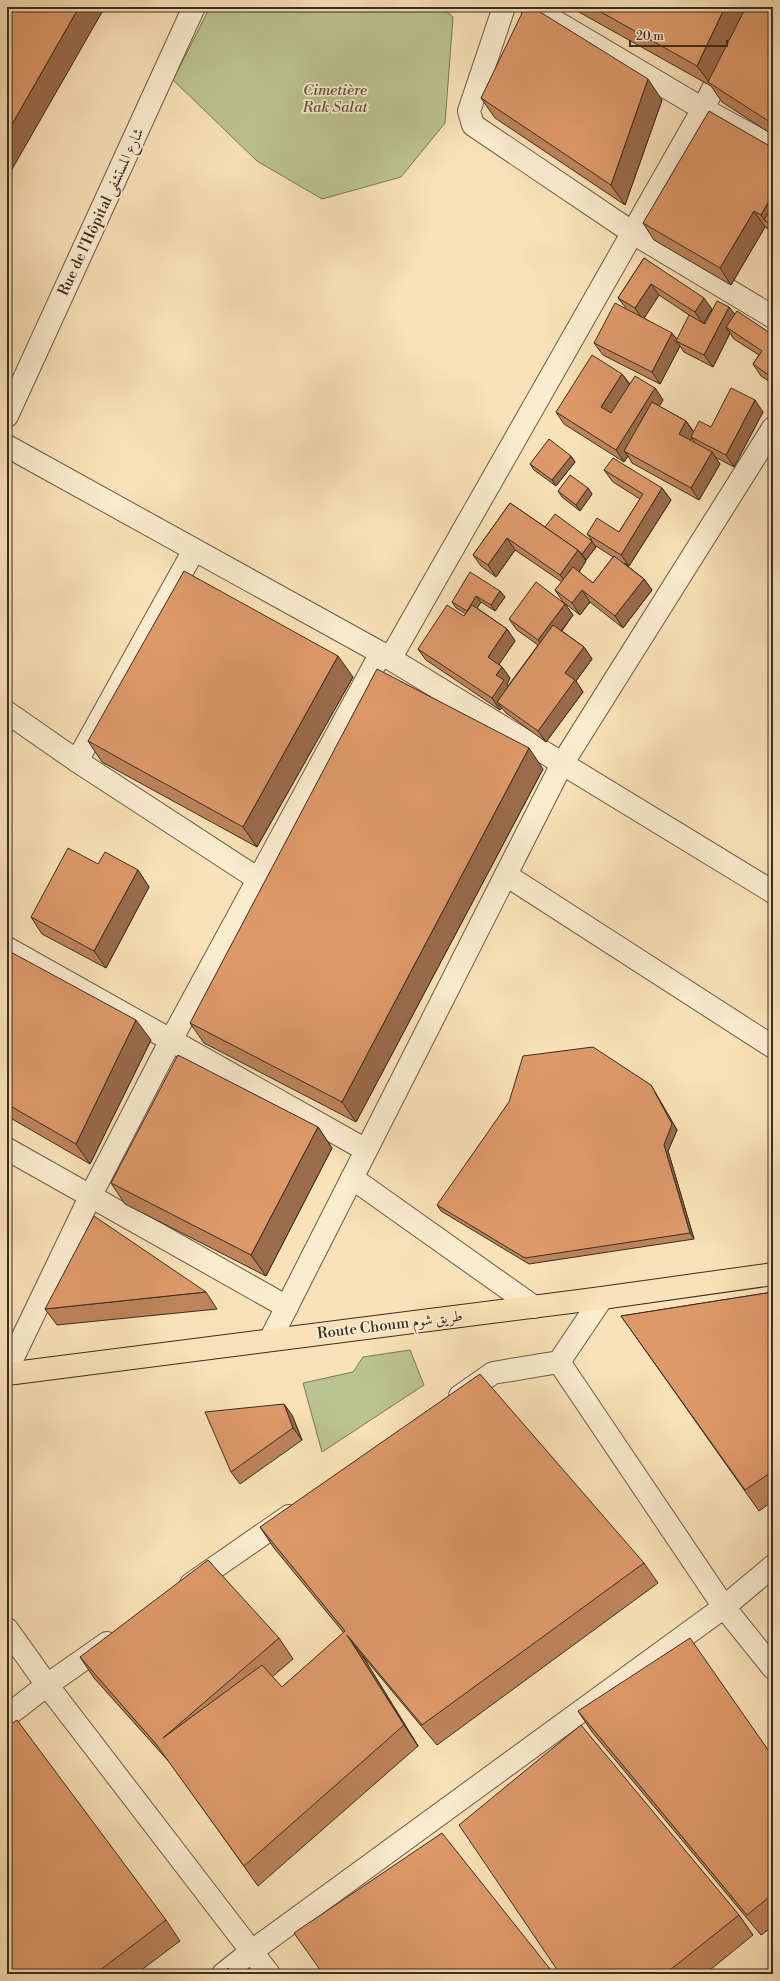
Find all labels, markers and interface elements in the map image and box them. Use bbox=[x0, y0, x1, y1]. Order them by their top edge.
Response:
scale bar bbox=[630, 22, 727, 48]
text: 20 m bbox=[636, 29, 664, 44]
park label: Cimetière Rak Salat bbox=[302, 81, 368, 117]
street label: Rue de l'Hôpital شارع المستشفى bbox=[54, 125, 151, 300]
street label: Route Choum طريق شوم bbox=[316, 1307, 464, 1346]

